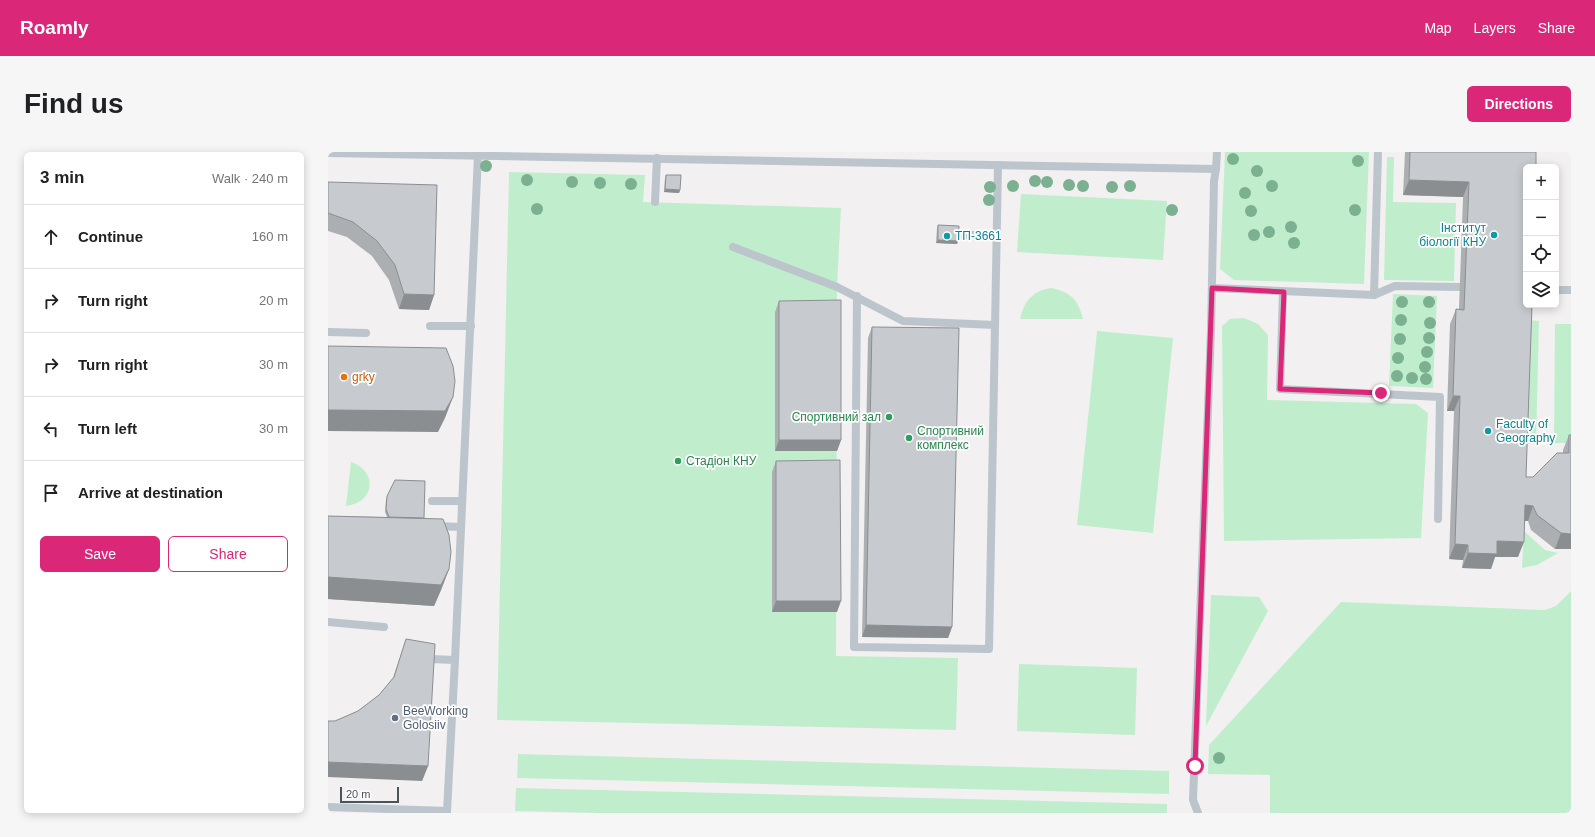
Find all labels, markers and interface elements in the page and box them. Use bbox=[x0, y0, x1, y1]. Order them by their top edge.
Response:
text: Roamly bbox=[20, 17, 89, 38]
text: Map bbox=[1424, 20, 1452, 36]
text: Layers bbox=[1474, 20, 1516, 36]
text: Share bbox=[1538, 20, 1575, 36]
button: Directions bbox=[1467, 86, 1571, 122]
text: Find us bbox=[24, 88, 124, 119]
map controls bbox=[1523, 164, 1559, 308]
button: + bbox=[1523, 164, 1559, 200]
text: 3 min bbox=[40, 168, 84, 187]
text: Walk · 240 m bbox=[212, 171, 288, 186]
button: − bbox=[1523, 200, 1559, 236]
place label: Інститут біології КНУ bbox=[1419, 221, 1486, 249]
icon: ahead bbox=[40, 226, 62, 248]
text: Continue bbox=[78, 228, 143, 245]
text: 160 m bbox=[252, 229, 288, 244]
place label: ТП-3661 bbox=[955, 229, 1002, 243]
marker: Інститут біології КНУ bbox=[1489, 230, 1499, 240]
marker: ТП-3661 bbox=[942, 231, 952, 241]
button: locate bbox=[1523, 236, 1559, 272]
button: layers bbox=[1523, 272, 1559, 308]
icon: right bbox=[40, 290, 62, 312]
text: Turn right bbox=[78, 292, 148, 309]
text: 20 m bbox=[259, 293, 288, 308]
icon: right bbox=[40, 354, 62, 376]
text: Turn right bbox=[78, 356, 148, 373]
text: 30 m bbox=[259, 357, 288, 372]
place label: grky bbox=[352, 370, 375, 384]
marker: grky bbox=[339, 372, 349, 382]
route end bbox=[1372, 384, 1390, 402]
place label: Спортивний зал bbox=[792, 410, 881, 424]
marker: Спортивний зал bbox=[884, 412, 894, 422]
place label: Faculty of Geography bbox=[1496, 417, 1555, 445]
icon: left bbox=[40, 418, 62, 440]
text: Turn left bbox=[78, 420, 137, 437]
text: 30 m bbox=[259, 421, 288, 436]
place label: Спортивний комплекс bbox=[917, 424, 984, 452]
marker: Faculty of Geography bbox=[1483, 426, 1493, 436]
marker: Спортивний комплекс bbox=[904, 433, 914, 443]
place label: Стадіон КНУ bbox=[686, 454, 757, 468]
marker: Стадіон КНУ bbox=[673, 456, 683, 466]
icon: arrive bbox=[40, 482, 62, 504]
text: Arrive at destination bbox=[78, 484, 223, 501]
button: Save bbox=[40, 536, 160, 572]
button: Share bbox=[168, 536, 288, 572]
place label: BeeWorking Golosiiv bbox=[403, 704, 468, 732]
marker: BeeWorking Golosiiv bbox=[390, 713, 400, 723]
route start bbox=[1186, 757, 1204, 775]
scale bar bbox=[340, 785, 399, 804]
text: 20 m bbox=[346, 788, 370, 800]

